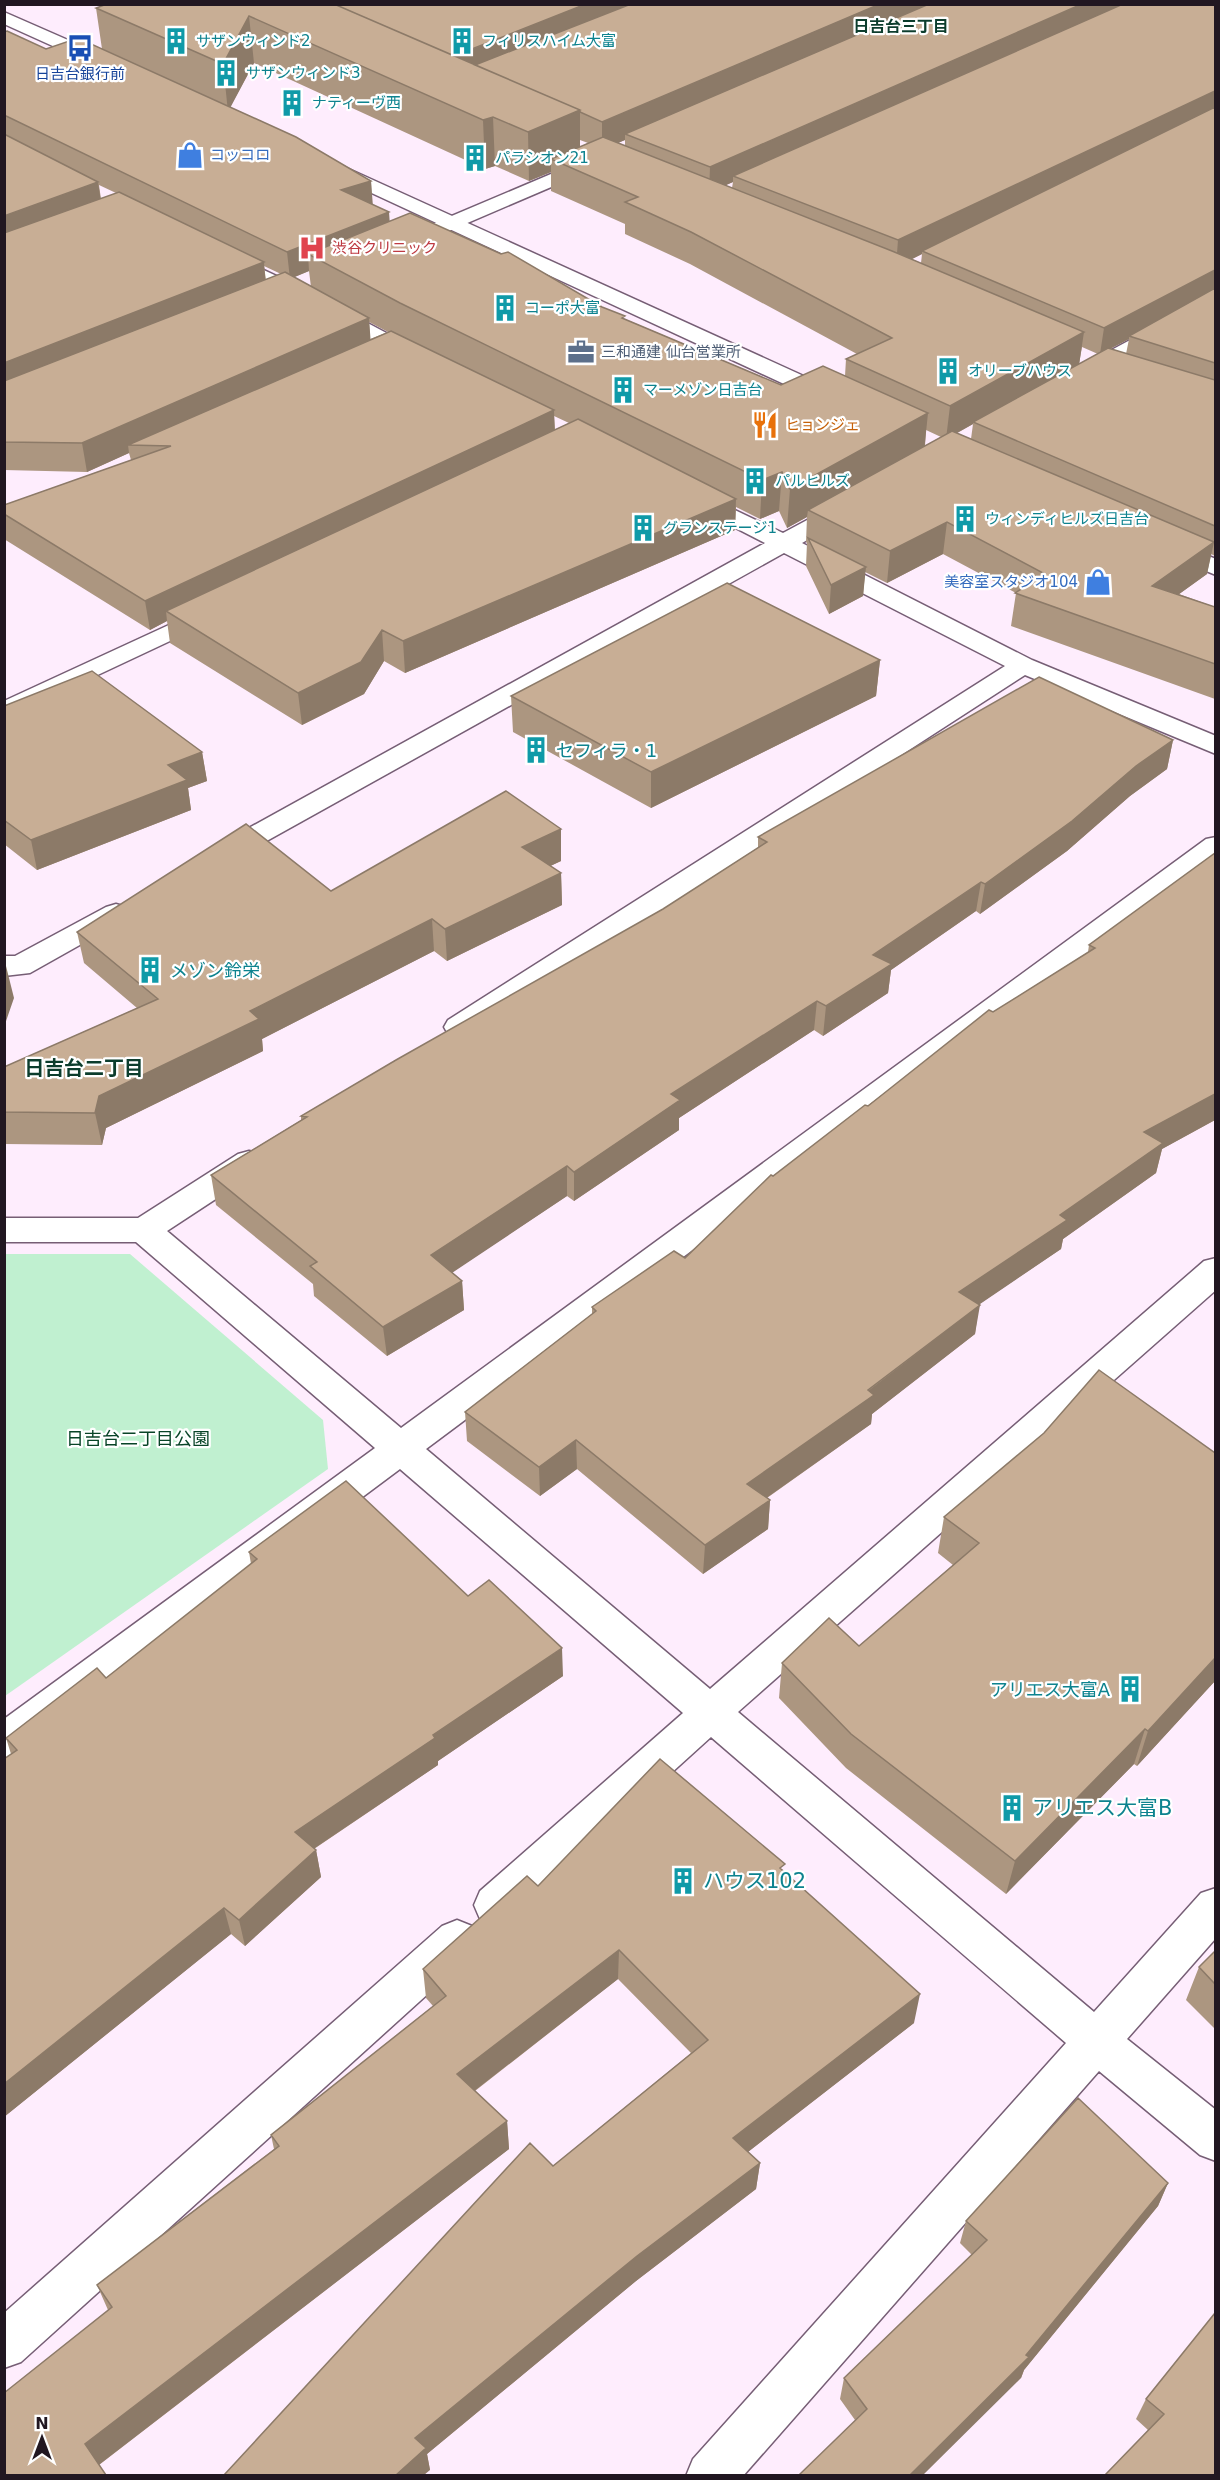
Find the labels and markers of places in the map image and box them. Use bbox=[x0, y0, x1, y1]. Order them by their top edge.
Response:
building icon: サザンウィンド2 bbox=[161, 26, 191, 56]
building icon: フィリスハイム大富 bbox=[447, 26, 477, 56]
place label: サザンウィンド2 bbox=[196, 32, 311, 50]
place label: フィリスハイム大富 bbox=[482, 32, 616, 50]
bus stop icon: 日吉台銀行前 bbox=[65, 33, 95, 63]
building icon: サザンウィンド3 bbox=[211, 58, 241, 88]
place label: サザンウィンド3 bbox=[246, 64, 361, 82]
place label: 日吉台銀行前 bbox=[35, 65, 125, 83]
building icon: ナティーヴ西 bbox=[277, 88, 307, 118]
place label: ナティーヴ西 bbox=[312, 94, 401, 112]
shop icon: コッコロ bbox=[175, 140, 205, 170]
building icon: パラシオン21 bbox=[460, 143, 490, 173]
place label: コッコロ bbox=[210, 146, 270, 164]
place label: パラシオン21 bbox=[495, 149, 589, 167]
hospital icon: 渋谷クリニック bbox=[297, 233, 327, 263]
place label: 渋谷クリニック bbox=[332, 239, 437, 257]
building icon: コーポ大富 bbox=[490, 293, 520, 323]
place label: コーポ大富 bbox=[525, 299, 600, 317]
office icon: 三和通建 仙台営業所 bbox=[566, 337, 596, 367]
place label: 三和通建 仙台営業所 bbox=[601, 343, 741, 361]
building icon: オリーブハウス bbox=[933, 356, 963, 386]
place label: オリーブハウス bbox=[968, 362, 1072, 380]
building icon: マーメゾン日吉台 bbox=[608, 375, 638, 405]
place label: マーメゾン日吉台 bbox=[643, 381, 762, 399]
restaurant icon: ヒョンジェ bbox=[750, 410, 780, 440]
place label: ヒョンジェ bbox=[785, 416, 860, 434]
building icon: パルヒルズ bbox=[740, 466, 770, 496]
place label: パルヒルズ bbox=[775, 472, 850, 490]
building icon: ウィンディヒルズ日吉台 bbox=[950, 504, 980, 534]
place label: ウィンディヒルズ日吉台 bbox=[985, 510, 1149, 528]
building icon: グランステージ1 bbox=[628, 513, 658, 543]
place label: グランステージ1 bbox=[663, 519, 777, 537]
shop icon: 美容室スタジオ104 bbox=[1083, 567, 1113, 597]
place label: 美容室スタジオ104 bbox=[944, 573, 1078, 591]
building icon: セフィラ・1 bbox=[521, 735, 551, 765]
place label: セフィラ・1 bbox=[556, 740, 657, 761]
building icon: メゾン鈴栄 bbox=[135, 955, 165, 985]
place label: メゾン鈴栄 bbox=[170, 960, 260, 981]
building icon: アリエス大富A bbox=[1115, 1674, 1145, 1704]
place label: アリエス大富A bbox=[990, 1679, 1111, 1700]
building icon: アリエス大富B bbox=[997, 1793, 1027, 1823]
place label: アリエス大富B bbox=[1032, 1796, 1172, 1820]
building icon: ハウス102 bbox=[668, 1866, 698, 1896]
place label: ハウス102 bbox=[703, 1869, 806, 1893]

